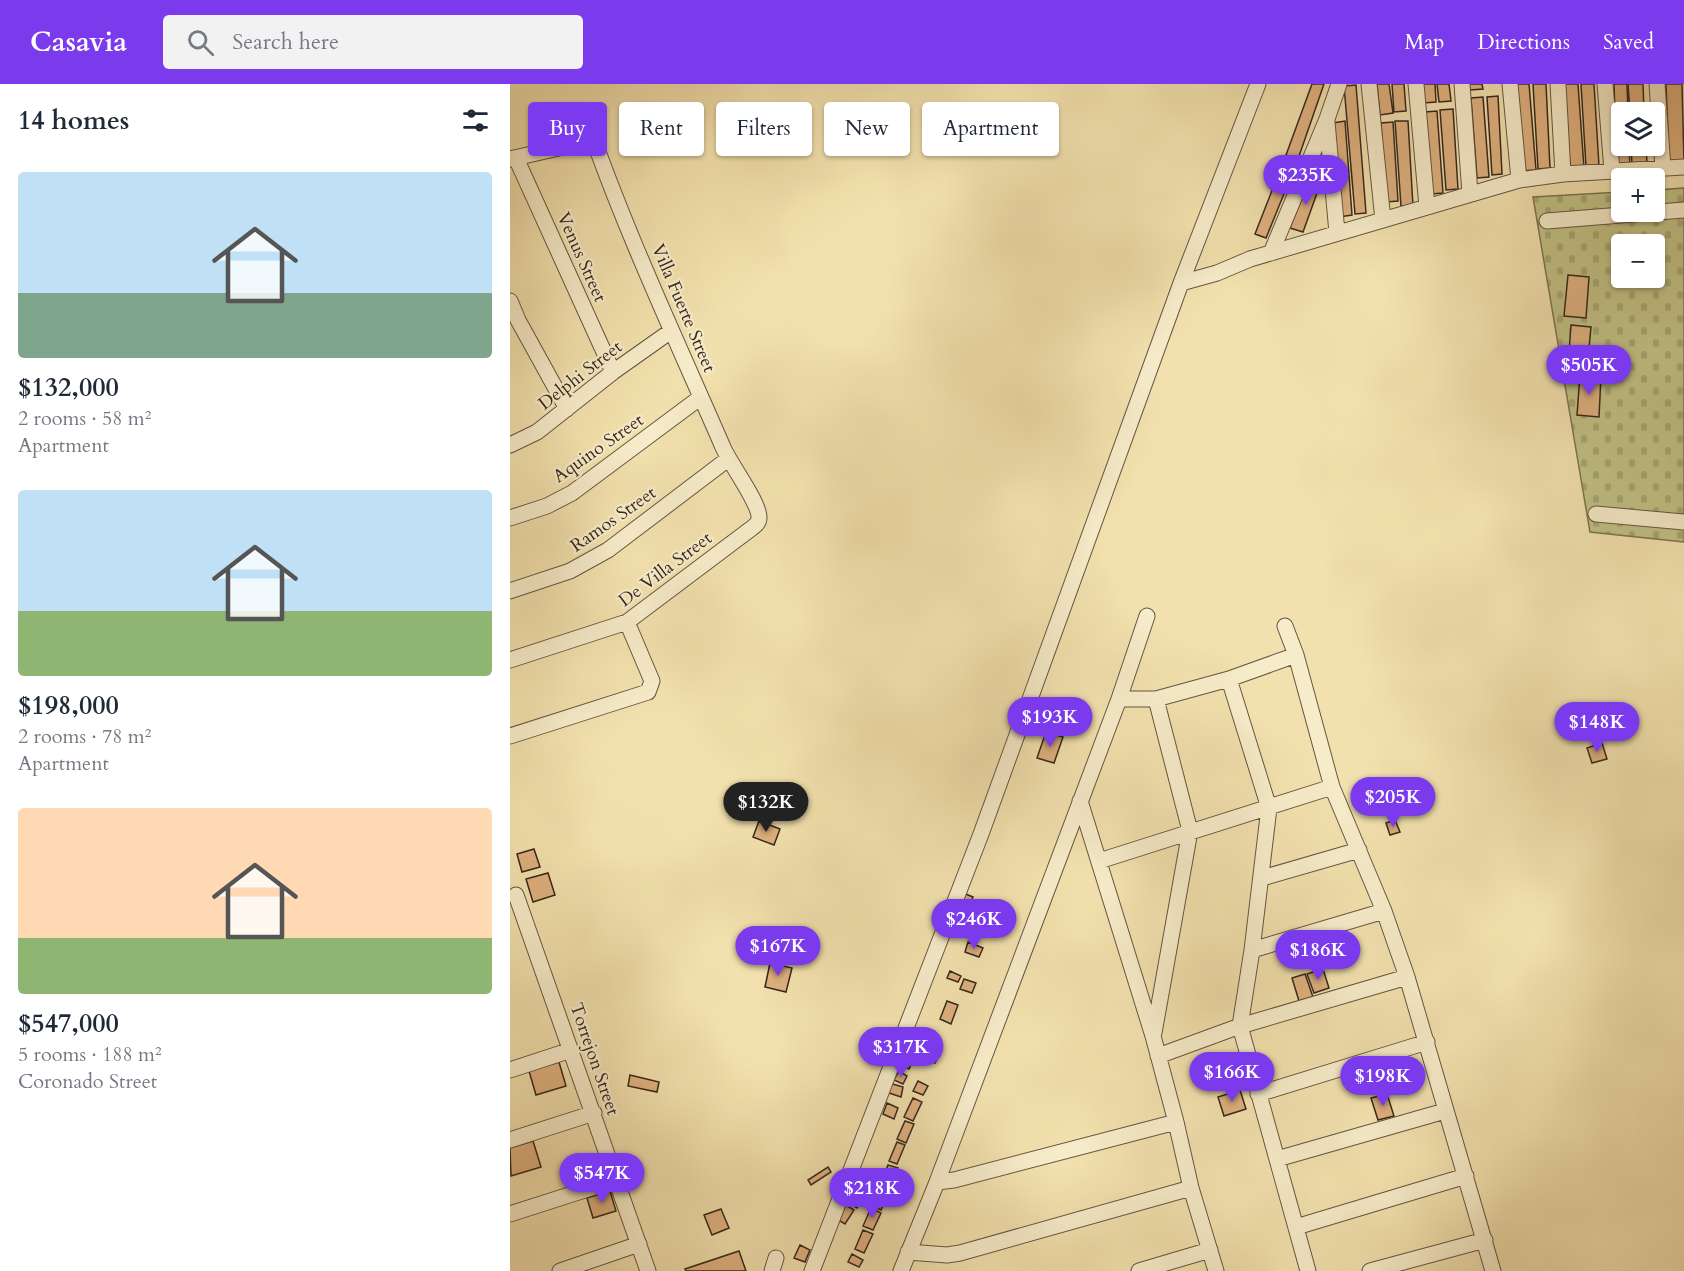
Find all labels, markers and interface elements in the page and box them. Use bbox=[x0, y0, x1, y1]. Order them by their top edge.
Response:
search box bbox=[163, 15, 583, 69]
text: Casavia bbox=[30, 23, 127, 61]
icon: search bbox=[184, 26, 217, 59]
text: Search here bbox=[232, 27, 339, 57]
text: Map bbox=[1404, 28, 1444, 57]
text: Directions bbox=[1477, 28, 1570, 57]
text: Saved bbox=[1603, 28, 1654, 57]
chip: Buy bbox=[528, 102, 607, 156]
chip: Rent bbox=[619, 102, 704, 156]
chip: Filters bbox=[716, 102, 812, 156]
chip: New bbox=[824, 102, 910, 156]
chip: Apartment bbox=[922, 102, 1059, 156]
map controls bbox=[1611, 102, 1665, 288]
button: layers bbox=[1611, 102, 1665, 156]
text: 14 homes bbox=[18, 103, 129, 138]
icon: filters bbox=[459, 104, 492, 137]
pin: $235K bbox=[1264, 155, 1348, 206]
text: $235K bbox=[1277, 161, 1335, 188]
button: + bbox=[1611, 168, 1665, 222]
street label: Venus Street bbox=[551, 208, 613, 306]
icon: home bbox=[201, 211, 309, 319]
button: − bbox=[1611, 234, 1665, 288]
street label: Villa Fuerte Street bbox=[645, 240, 722, 376]
street label: Delphi Street bbox=[533, 335, 628, 416]
pin: $505K bbox=[1547, 345, 1631, 396]
text: $505K bbox=[1560, 351, 1618, 378]
text: $132,000 bbox=[18, 370, 119, 405]
text: 2 rooms · 58 m² bbox=[18, 405, 151, 432]
street label: Aquino Street bbox=[548, 408, 649, 489]
text: Apartment bbox=[18, 432, 109, 459]
street label: Ramos Street bbox=[565, 480, 661, 558]
street label: De Villa Street bbox=[613, 526, 717, 613]
icon: home bbox=[201, 529, 309, 637]
text: $198,000 bbox=[18, 688, 119, 723]
pin: $193K bbox=[1008, 697, 1092, 748]
pin: $148K bbox=[1555, 702, 1639, 753]
text: $193K bbox=[1021, 703, 1079, 730]
text: $148K bbox=[1568, 708, 1626, 735]
text: 2 rooms · 78 m² bbox=[18, 723, 151, 750]
text: Apartment bbox=[18, 750, 109, 777]
pin: $205K bbox=[1351, 777, 1435, 828]
pin: $132K bbox=[724, 782, 808, 833]
text: $205K bbox=[1364, 783, 1422, 810]
text: $132K bbox=[737, 788, 795, 815]
icon: home bbox=[201, 847, 309, 955]
pin: $246K bbox=[932, 899, 1016, 950]
text: $246K bbox=[945, 905, 1003, 932]
pin: $167K bbox=[736, 926, 820, 977]
pin: $186K bbox=[1276, 930, 1360, 981]
text: $167K bbox=[749, 932, 807, 959]
text: $186K bbox=[1289, 936, 1347, 963]
street label: Torrejon Street bbox=[564, 1000, 626, 1119]
text: $547,000 bbox=[18, 1006, 119, 1041]
pin: $317K bbox=[859, 1027, 943, 1078]
text: $317K bbox=[872, 1033, 930, 1060]
text: 5 rooms · 188 m² bbox=[18, 1041, 162, 1068]
pin: $166K bbox=[1190, 1052, 1274, 1103]
pin: $198K bbox=[1341, 1056, 1425, 1107]
text: $166K bbox=[1203, 1058, 1261, 1085]
text: $198K bbox=[1354, 1062, 1412, 1089]
text: Coronado Street bbox=[18, 1068, 157, 1095]
pin: $547K bbox=[560, 1153, 644, 1204]
text: $547K bbox=[573, 1159, 631, 1186]
pin: $218K bbox=[830, 1168, 914, 1219]
text: $218K bbox=[843, 1174, 901, 1201]

